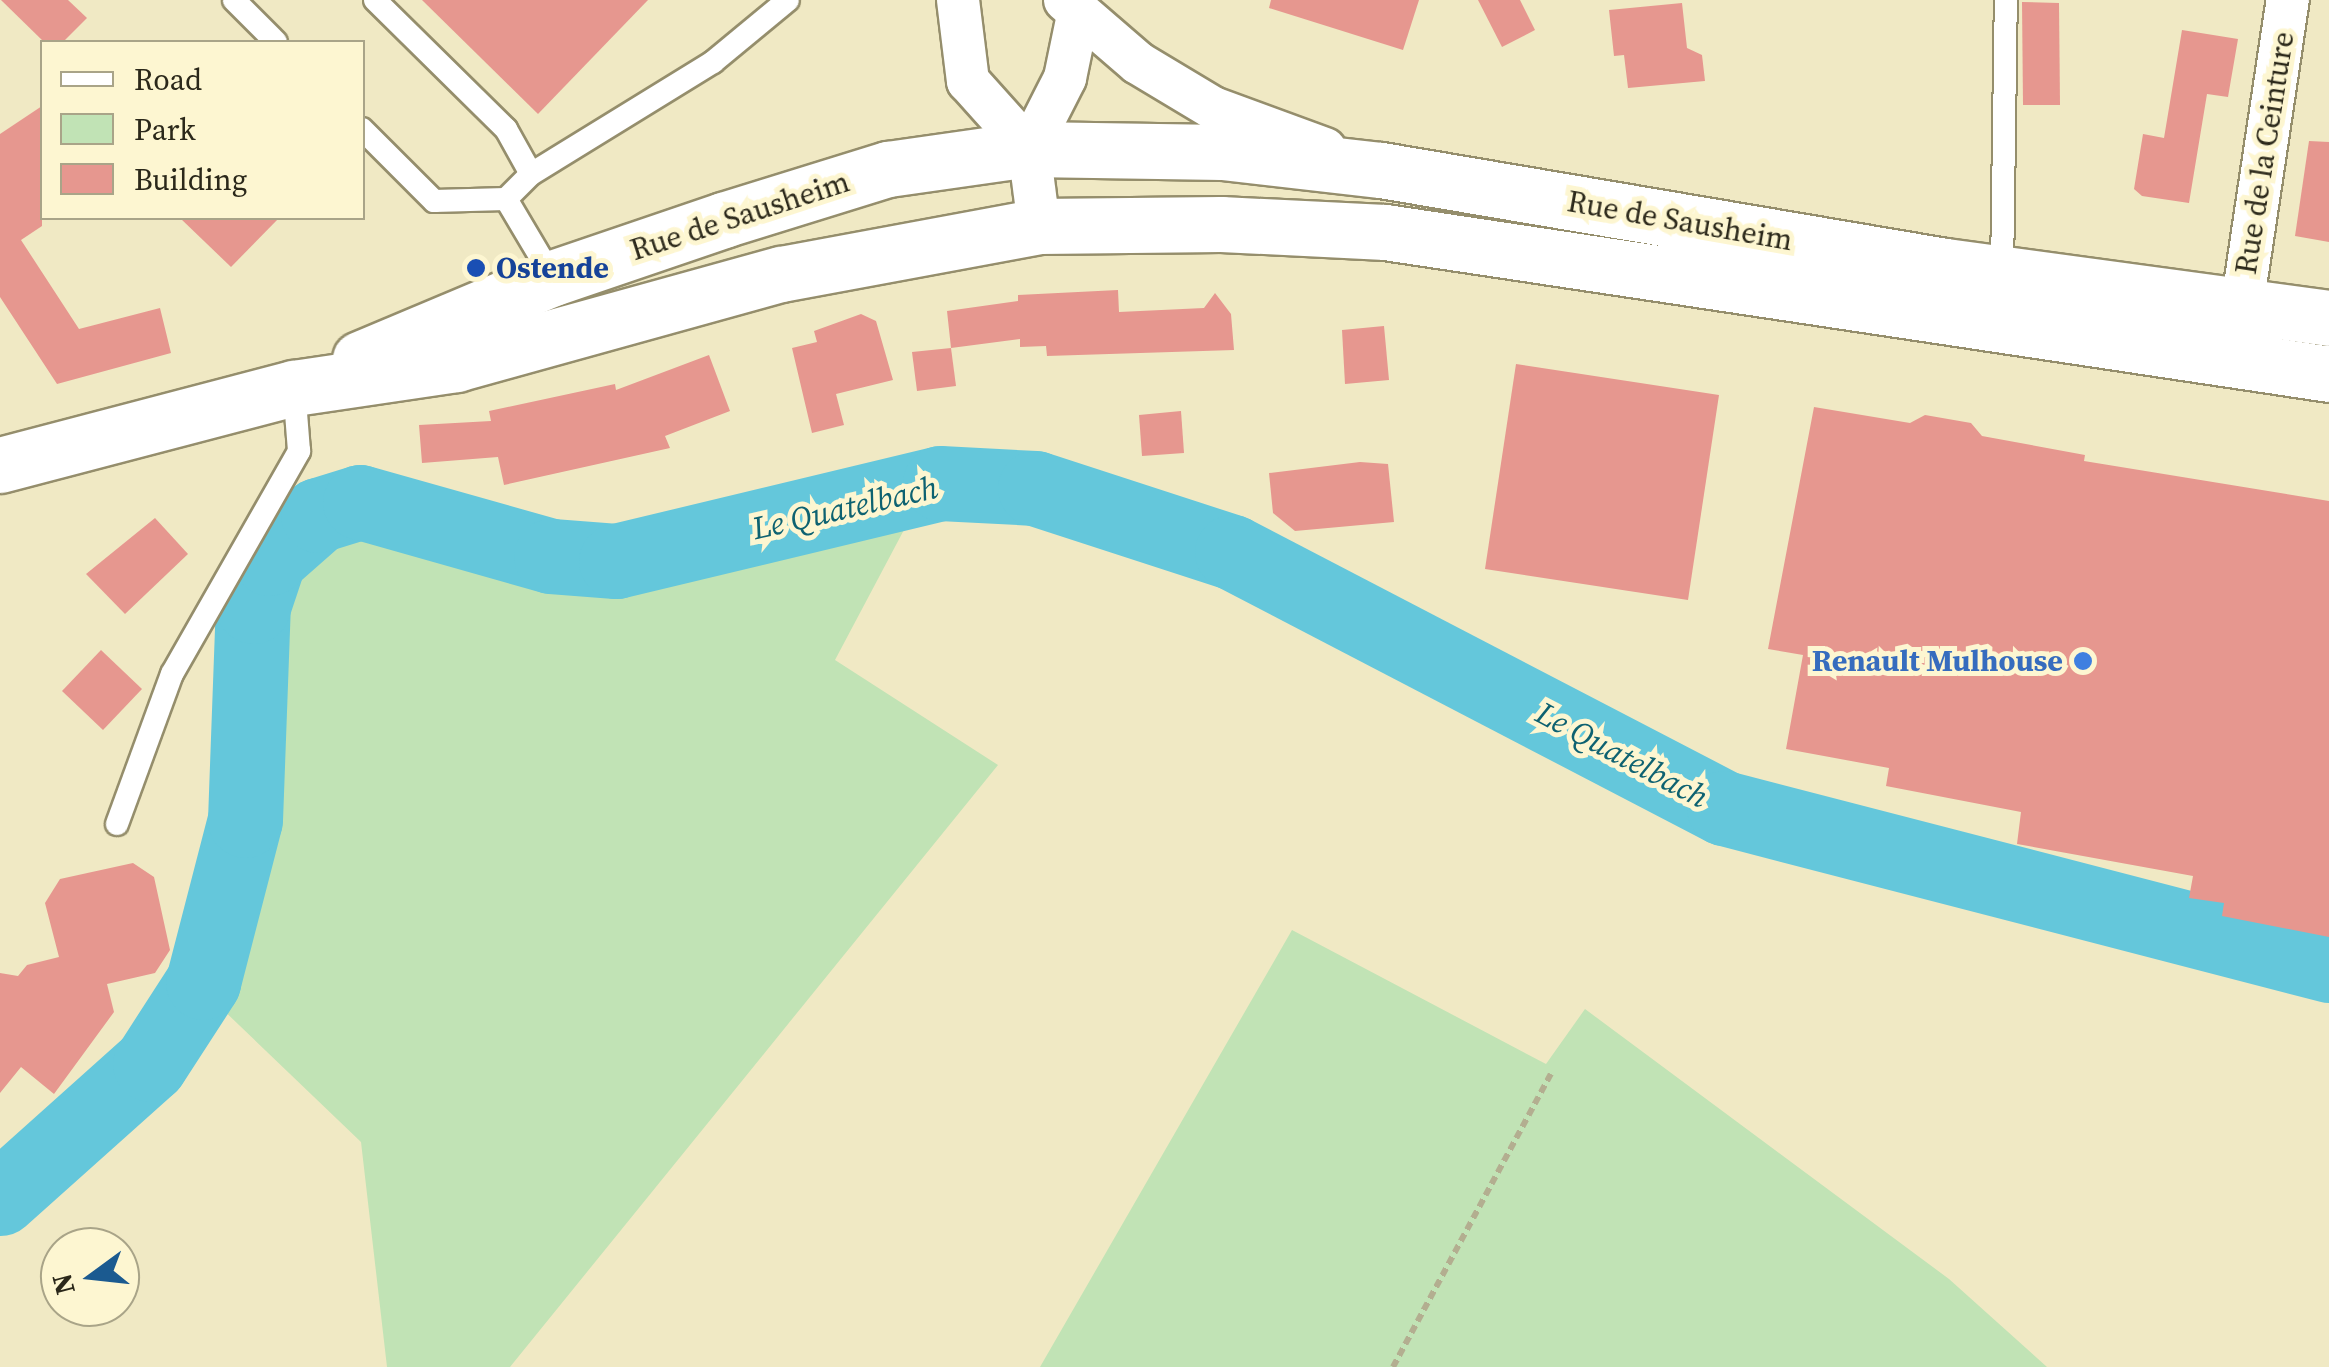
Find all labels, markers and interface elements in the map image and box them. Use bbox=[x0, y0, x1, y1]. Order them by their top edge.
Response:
street label: Rue de la Ceinture bbox=[2228, 29, 2302, 277]
legend bbox=[40, 40, 365, 220]
text: Road bbox=[134, 59, 202, 100]
text: Park bbox=[134, 109, 196, 150]
text: Building bbox=[134, 159, 247, 200]
street label: Rue de Sausheim bbox=[626, 164, 854, 268]
street label: Rue de Sausheim bbox=[1565, 183, 1795, 259]
place label: Ostende bbox=[496, 250, 609, 286]
marker: Ostende bbox=[465, 257, 487, 279]
water label: Le Quatelbach bbox=[749, 468, 941, 548]
place label: Renault Mulhouse bbox=[1812, 643, 2063, 679]
marker: Renault Mulhouse bbox=[2072, 650, 2094, 672]
water label: Le Quatelbach bbox=[1529, 694, 1715, 816]
north arrow bbox=[40, 1227, 140, 1327]
text: N bbox=[42, 1269, 84, 1299]

